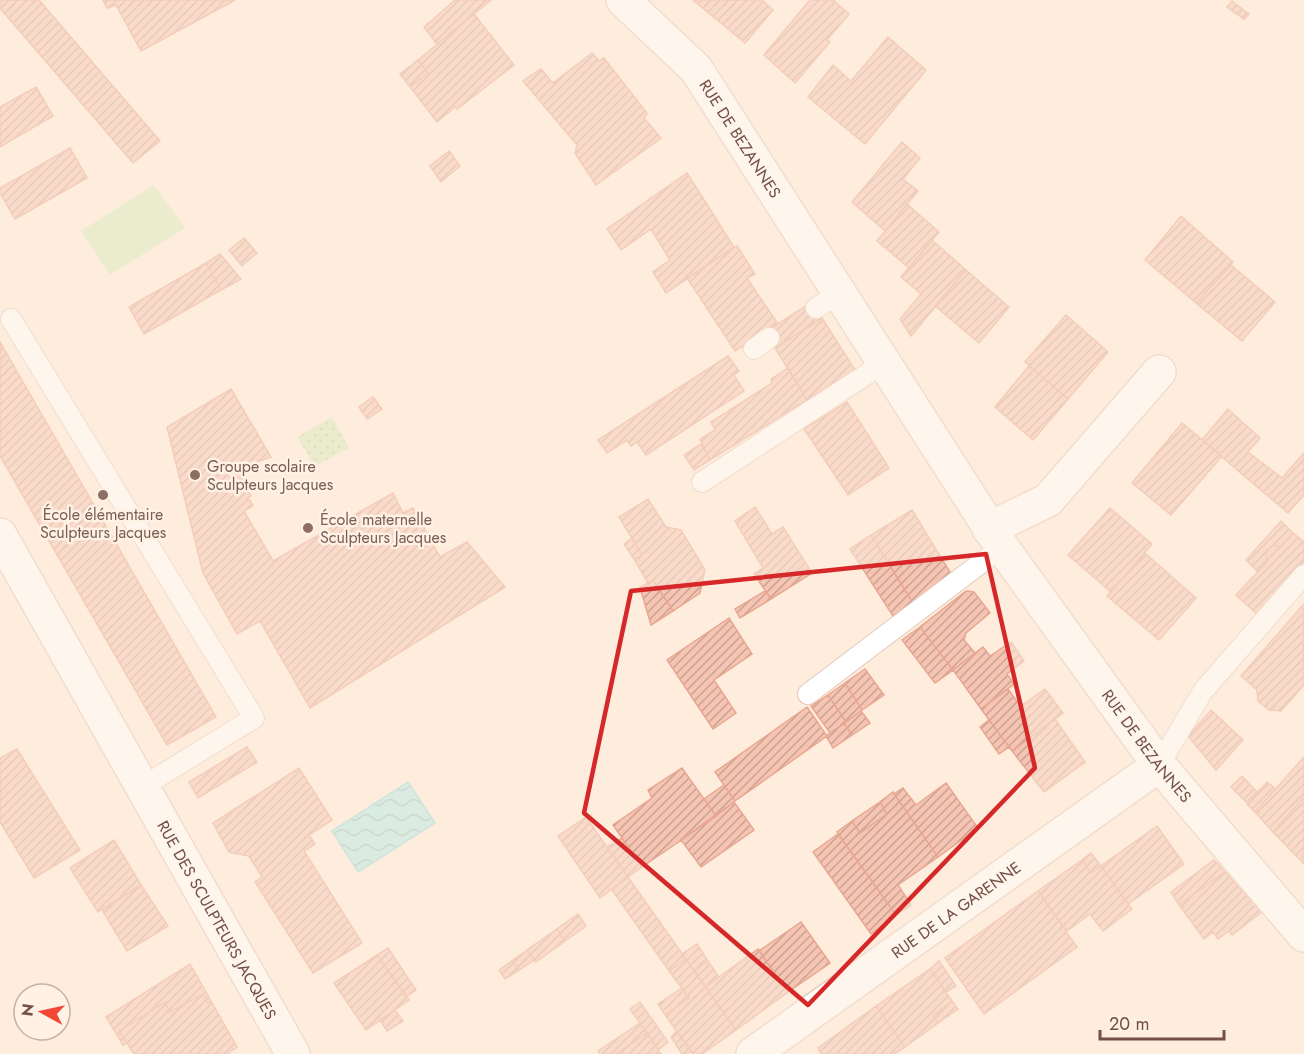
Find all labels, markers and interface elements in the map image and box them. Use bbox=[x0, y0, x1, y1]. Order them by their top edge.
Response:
street label: RUE DE BEZANNES bbox=[694, 75, 787, 202]
place label: Groupe scolaire Sculpteurs Jacques bbox=[207, 455, 333, 496]
marker: Groupe scolaire Sculpteurs Jacques bbox=[188, 468, 202, 482]
marker: École élémentaire Sculpteurs Jacques bbox=[96, 488, 110, 502]
place label: École élémentaire Sculpteurs Jacques bbox=[40, 503, 166, 544]
place label: École maternelle Sculpteurs Jacques bbox=[320, 508, 446, 549]
marker: École maternelle Sculpteurs Jacques bbox=[301, 521, 315, 535]
street label: RUE DE BEZANNES bbox=[1097, 684, 1198, 807]
street label: RUE DES SCULPTEURS JACQUES bbox=[152, 816, 283, 1024]
street label: RUE DE LA GARENNE bbox=[886, 856, 1025, 964]
north arrow bbox=[12, 982, 72, 1042]
text: N bbox=[15, 1002, 40, 1018]
scale bar bbox=[1100, 1003, 1224, 1041]
text: 20 m bbox=[1109, 1011, 1149, 1037]

